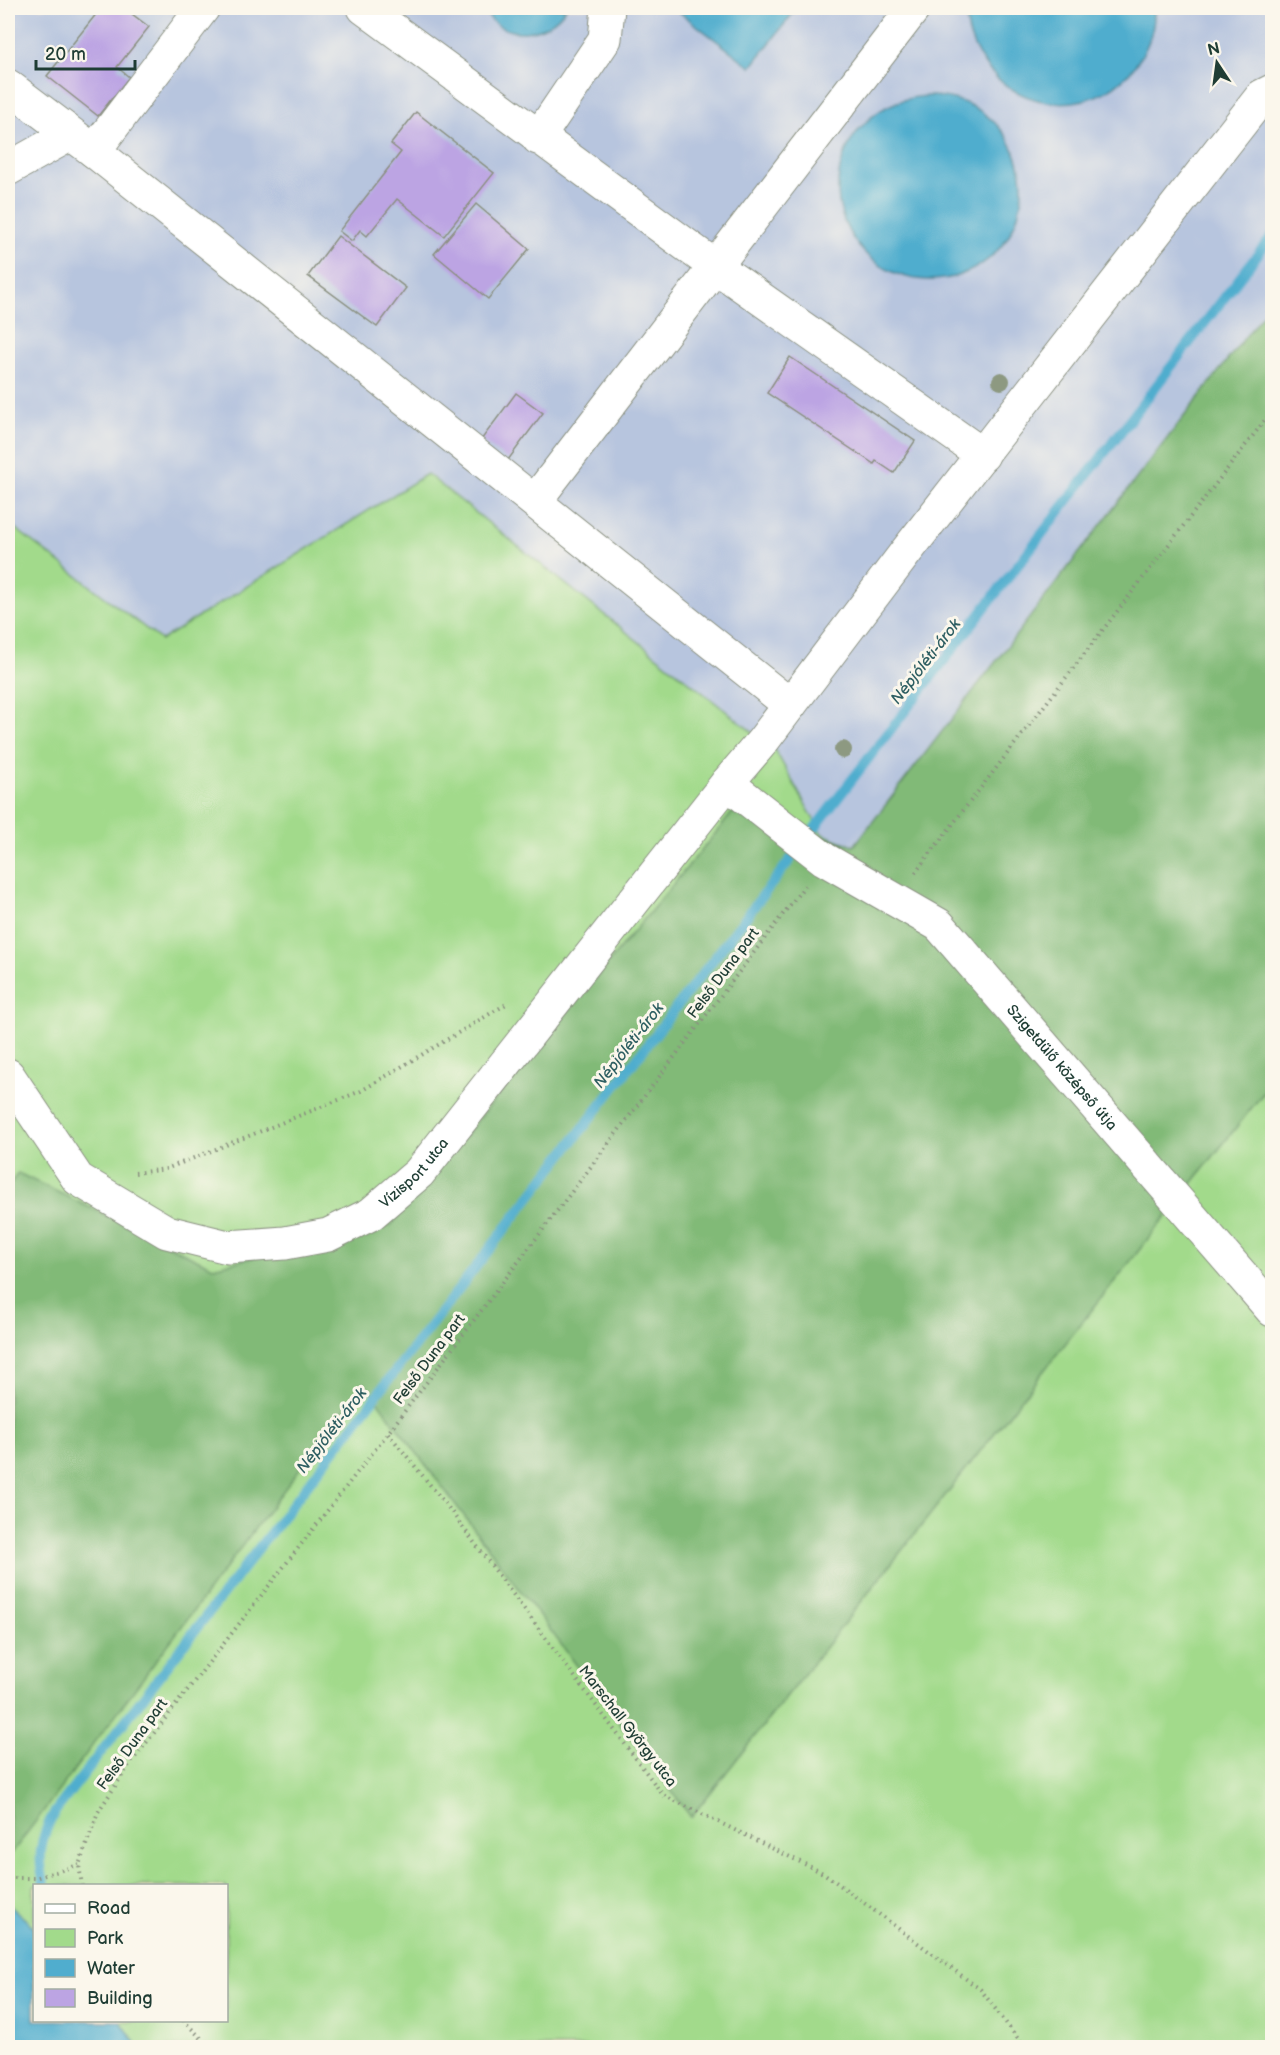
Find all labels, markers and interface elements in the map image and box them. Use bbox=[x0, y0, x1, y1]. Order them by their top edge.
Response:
scale bar bbox=[36, 33, 135, 71]
north arrow bbox=[1187, 33, 1247, 93]
text: N bbox=[1206, 39, 1222, 60]
text: 20 m bbox=[45, 44, 86, 65]
water label: Népjóléti-árok bbox=[887, 615, 966, 708]
street label: Felső Duna part bbox=[683, 924, 764, 1022]
water label: Népjóléti-árok bbox=[590, 999, 669, 1092]
street label: Szigetdűlő középső útja bbox=[1002, 1001, 1121, 1134]
street label: Vízisport utca bbox=[376, 1134, 453, 1213]
street label: Felső Duna part bbox=[389, 1310, 470, 1408]
water label: Népjóléti-árok bbox=[293, 1384, 372, 1477]
street label: Marschall György utca bbox=[574, 1662, 681, 1791]
street label: Felső Duna part bbox=[93, 1695, 172, 1794]
legend bbox=[33, 1884, 228, 2022]
text: Road bbox=[87, 1898, 131, 1919]
text: Park bbox=[87, 1928, 123, 1949]
text: Water bbox=[87, 1958, 135, 1979]
text: Building bbox=[87, 1988, 153, 2009]

